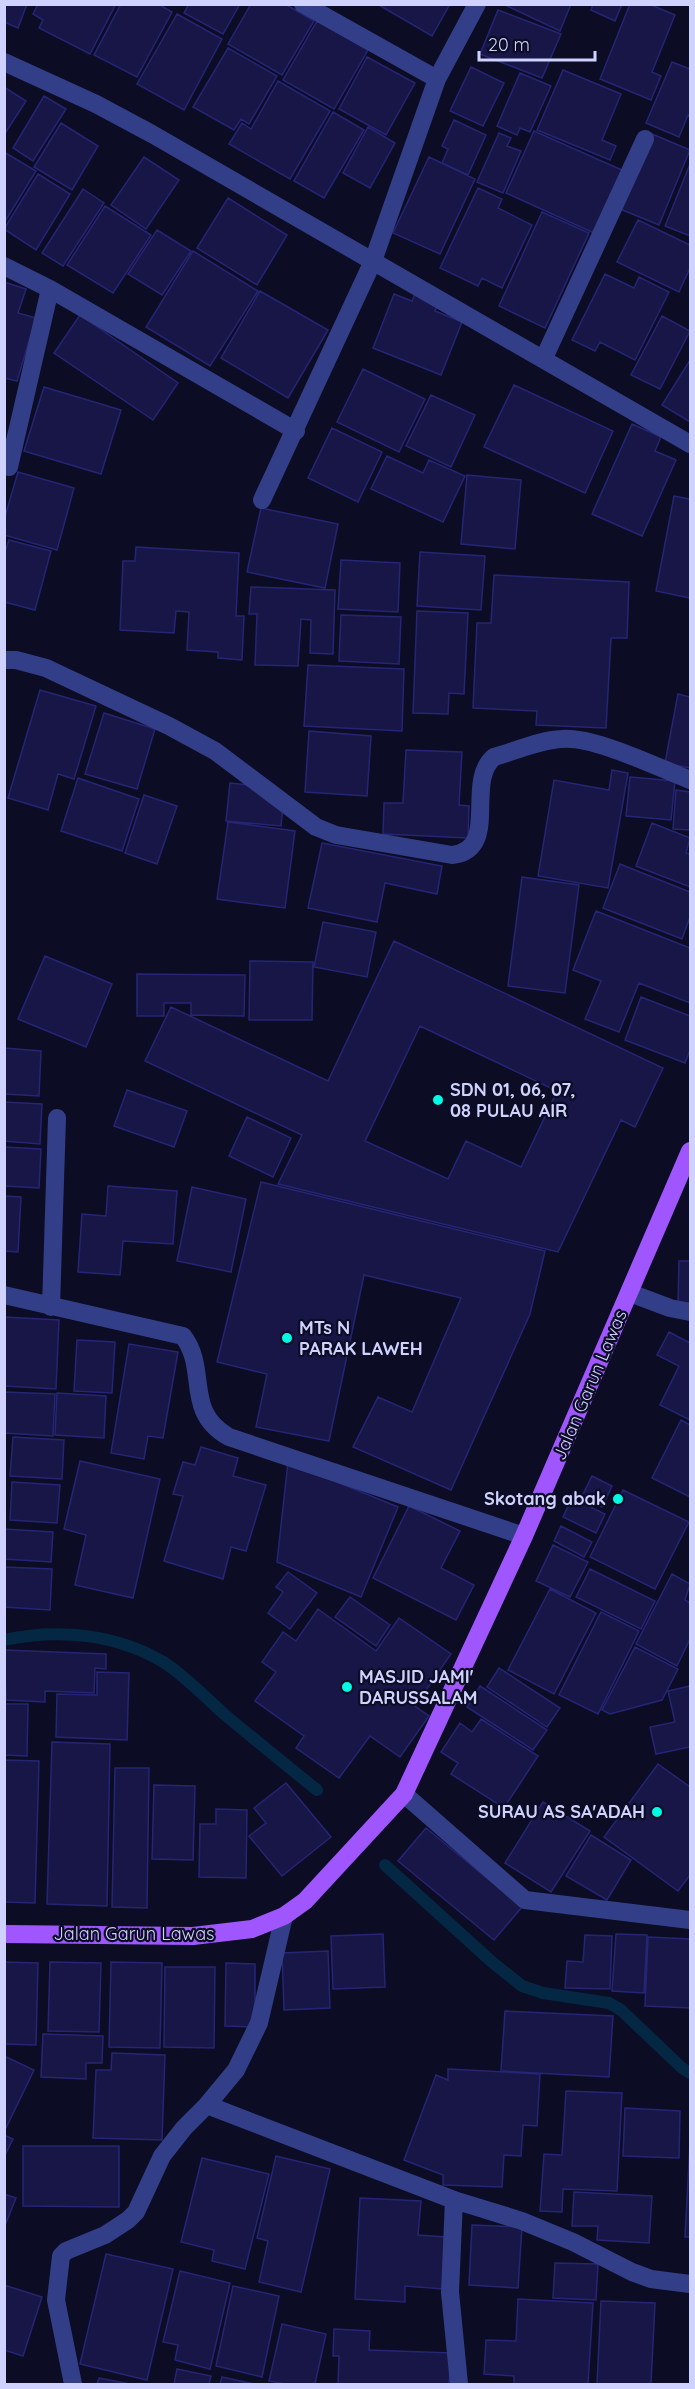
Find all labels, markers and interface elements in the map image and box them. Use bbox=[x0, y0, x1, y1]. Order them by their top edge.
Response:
scale bar bbox=[479, 24, 594, 62]
text: 20 m bbox=[488, 33, 530, 56]
place label: SDN 01, 06, 07, 08 PULAU AIR bbox=[450, 1078, 576, 1122]
marker: SDN 01, 06, 07, 08 PULAU AIR bbox=[431, 1093, 445, 1107]
street label: Jalan Garun Lawas bbox=[547, 1306, 632, 1463]
place label: MTs N PARAK LAWEH bbox=[299, 1316, 423, 1360]
marker: MTs N PARAK LAWEH bbox=[280, 1331, 294, 1345]
place label: Skotang abak bbox=[484, 1487, 606, 1510]
marker: Skotang abak bbox=[611, 1492, 625, 1506]
place label: MASJID JAMI' DARUSSALAM bbox=[359, 1665, 477, 1709]
marker: MASJID JAMI' DARUSSALAM bbox=[340, 1680, 354, 1694]
place label: SURAU AS SA'ADAH bbox=[478, 1800, 645, 1823]
marker: SURAU AS SA'ADAH bbox=[650, 1805, 664, 1819]
street label: Jalan Garun Lawas bbox=[53, 1922, 215, 1945]

